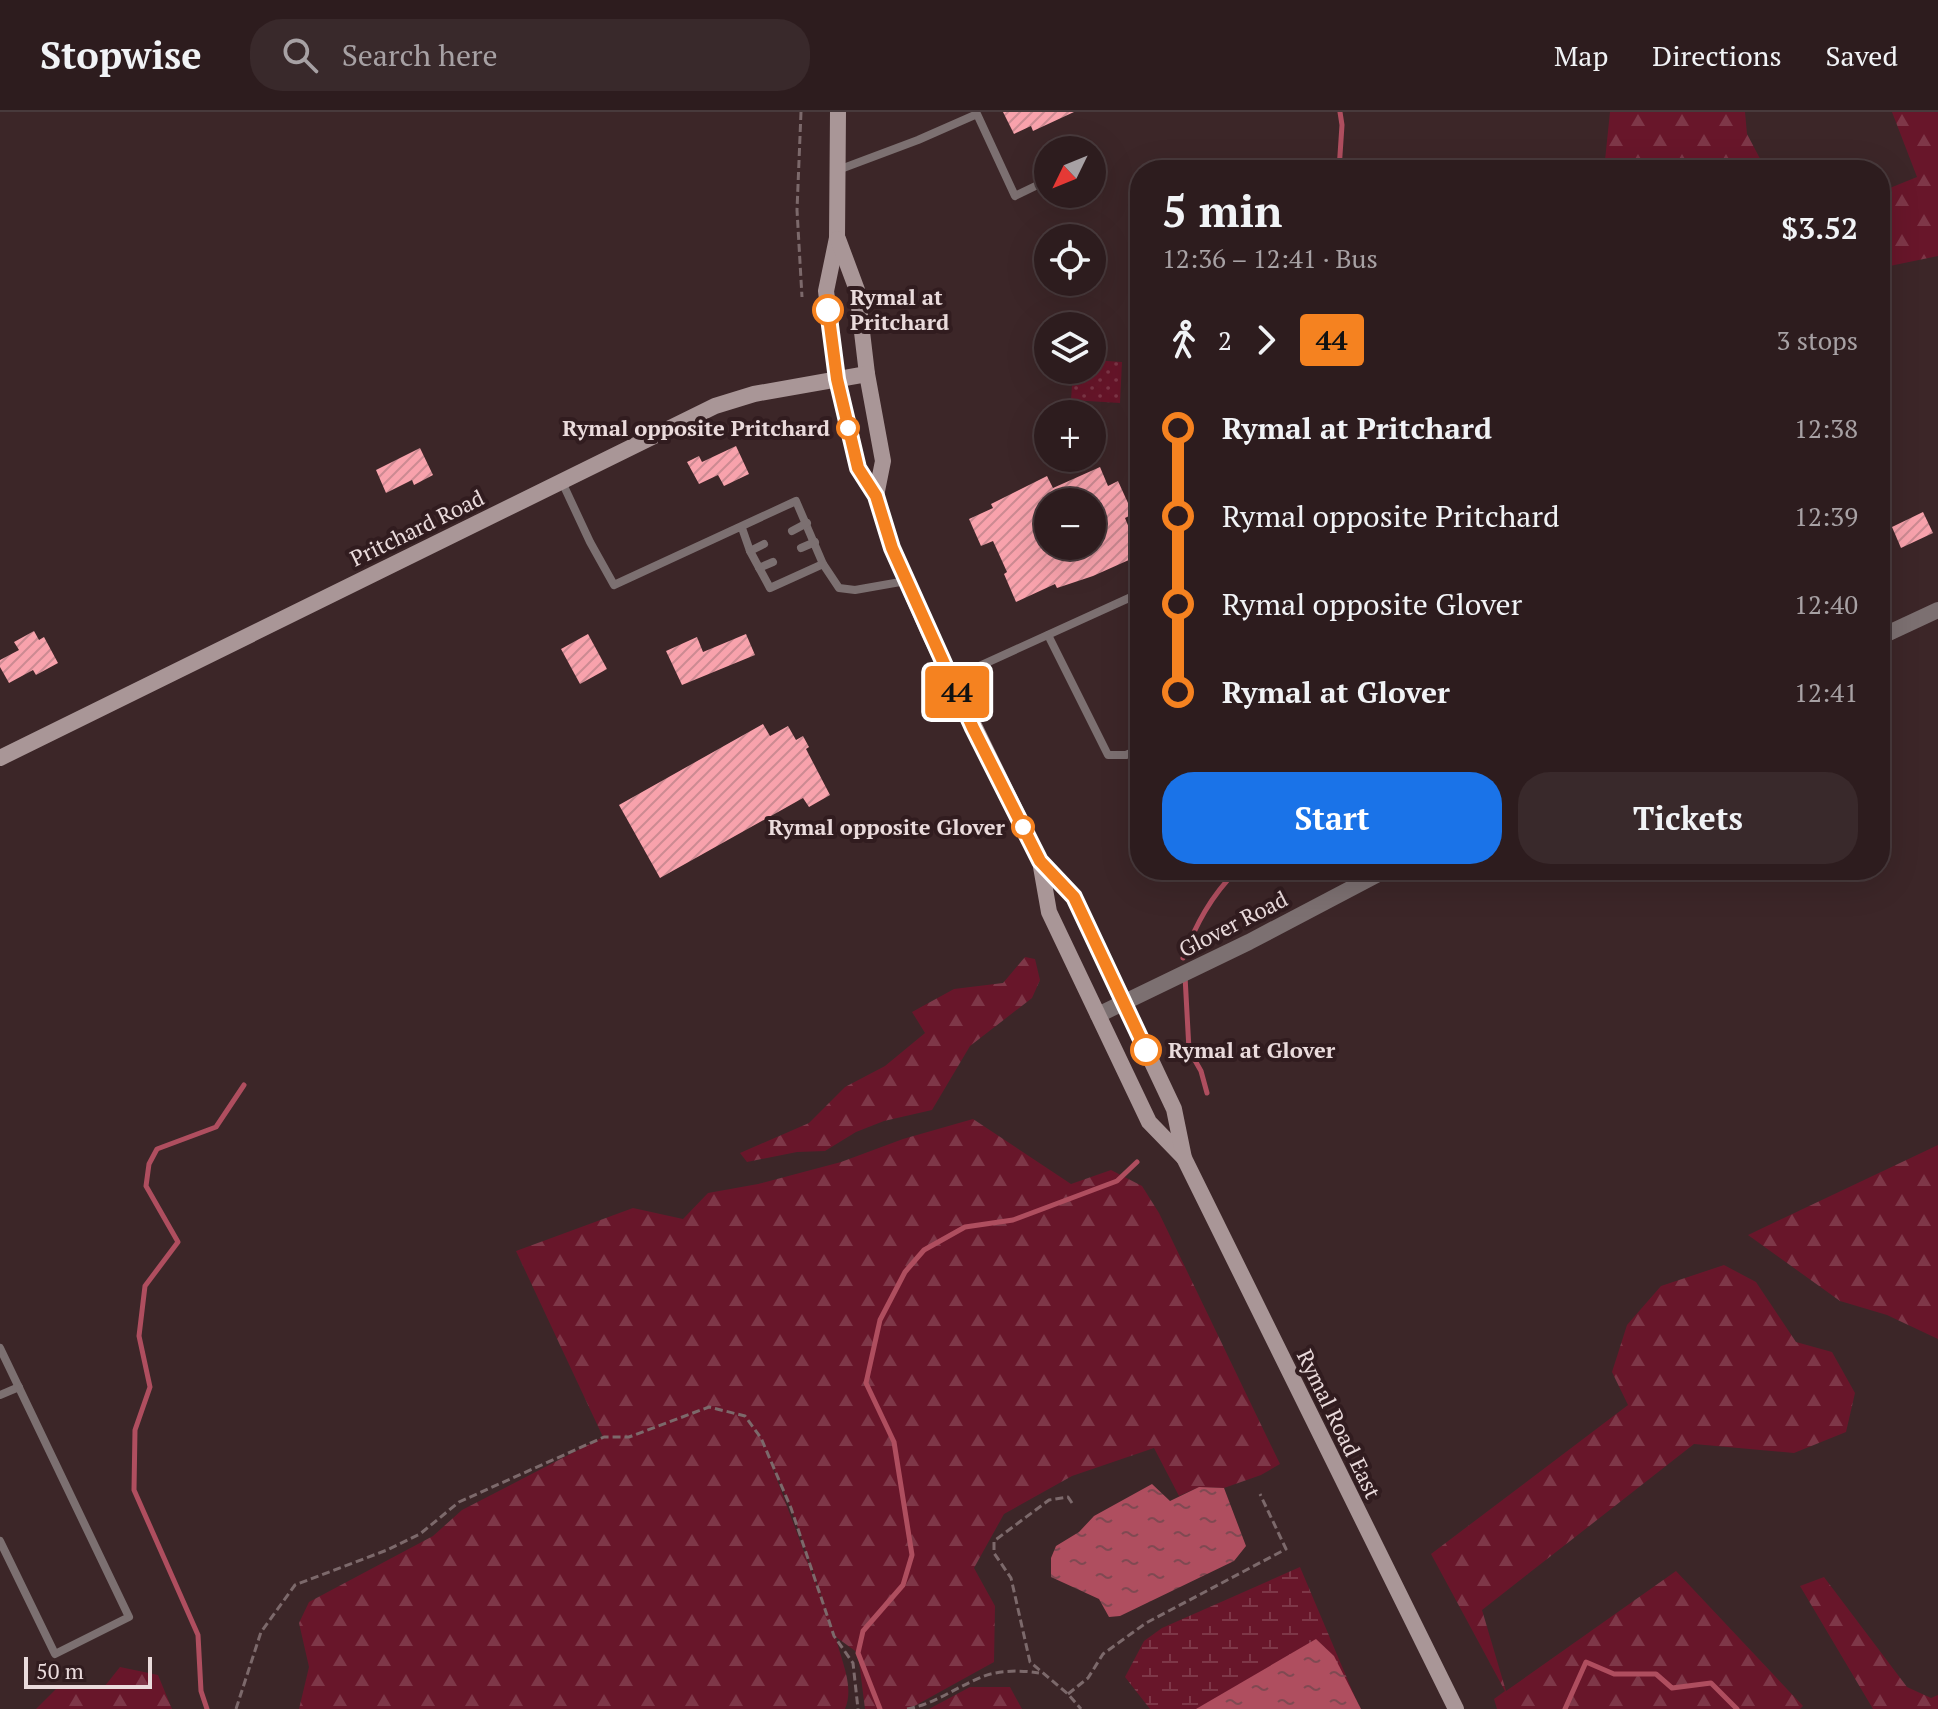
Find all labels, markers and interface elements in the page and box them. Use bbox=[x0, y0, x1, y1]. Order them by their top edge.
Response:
search box bbox=[250, 19, 810, 91]
text: Stopwise bbox=[40, 30, 202, 80]
icon: search bbox=[278, 33, 322, 77]
text: Search here bbox=[342, 35, 498, 75]
text: Map bbox=[1554, 37, 1608, 74]
text: Directions bbox=[1652, 37, 1782, 74]
text: Saved bbox=[1826, 37, 1898, 74]
north arrow bbox=[1034, 136, 1106, 208]
map controls bbox=[1034, 136, 1106, 560]
text: 5 min bbox=[1162, 181, 1282, 240]
text: $3.52 bbox=[1781, 208, 1858, 248]
button: locate bbox=[1034, 224, 1106, 296]
text: 12:36 – 12:41 · Bus bbox=[1162, 241, 1378, 275]
place label: Rymal at Pritchard bbox=[850, 282, 949, 336]
marker: Rymal at Pritchard bbox=[813, 295, 843, 325]
button: layers bbox=[1034, 312, 1106, 384]
icon: walk bbox=[1162, 318, 1206, 362]
icon: forward bbox=[1244, 318, 1288, 362]
text: 44 bbox=[1316, 321, 1348, 358]
text: 2 bbox=[1218, 323, 1232, 357]
text: 3 stops bbox=[1777, 323, 1858, 357]
button: + bbox=[1034, 400, 1106, 472]
text: Rymal at Pritchard bbox=[1222, 408, 1492, 448]
text: 12:38 bbox=[1794, 411, 1858, 445]
place label: Rymal opposite Pritchard bbox=[562, 413, 830, 442]
marker: Rymal opposite Pritchard bbox=[837, 417, 859, 439]
street label: Pritchard Road bbox=[345, 483, 489, 573]
button: − bbox=[1034, 488, 1106, 560]
text: Rymal opposite Pritchard bbox=[1222, 496, 1560, 536]
text: 12:39 bbox=[1794, 499, 1858, 533]
text: Rymal opposite Glover bbox=[1222, 584, 1522, 624]
text: 12:40 bbox=[1794, 587, 1858, 621]
line badge: 44 bbox=[921, 666, 993, 718]
text: Rymal at Glover bbox=[1222, 672, 1450, 712]
text: 44 bbox=[941, 673, 973, 710]
text: 12:41 bbox=[1794, 675, 1858, 709]
button: Start bbox=[1162, 772, 1502, 864]
button: Tickets bbox=[1518, 772, 1858, 864]
place label: Rymal opposite Glover bbox=[768, 812, 1006, 841]
marker: Rymal opposite Glover bbox=[1012, 816, 1034, 838]
street label: Glover Road bbox=[1174, 884, 1292, 963]
marker: Rymal at Glover bbox=[1131, 1035, 1161, 1065]
place label: Rymal at Glover bbox=[1168, 1035, 1336, 1064]
street label: Rymal Road East bbox=[1291, 1344, 1388, 1503]
scale bar bbox=[24, 1653, 152, 1689]
text: 50 m bbox=[36, 1656, 84, 1685]

